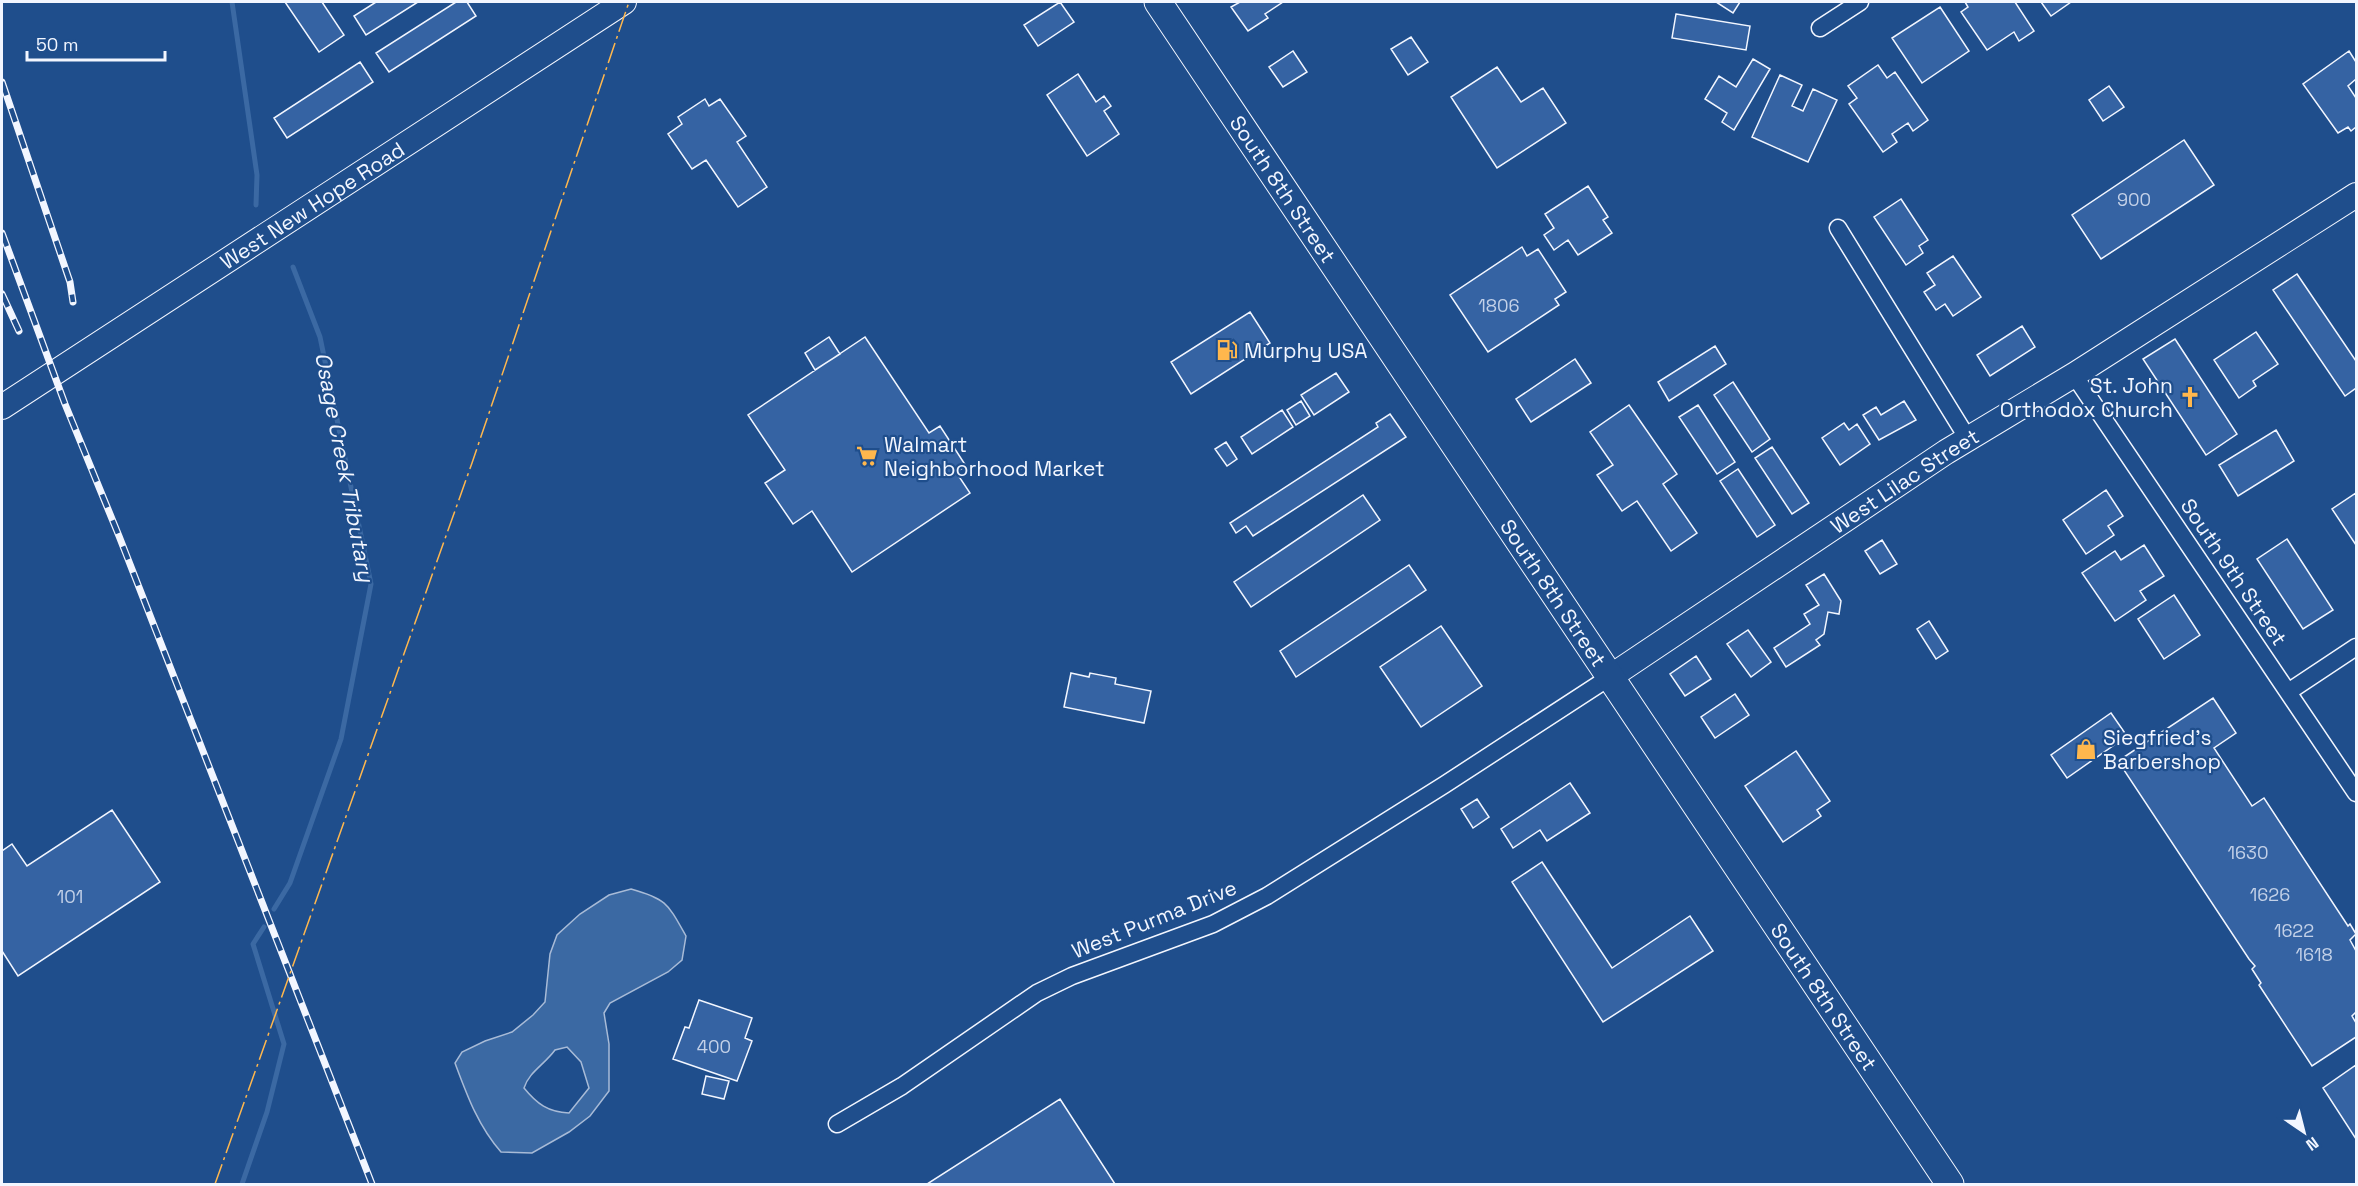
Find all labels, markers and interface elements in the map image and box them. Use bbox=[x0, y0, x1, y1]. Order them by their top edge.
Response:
scale bar bbox=[27, 24, 165, 62]
text: 50 m bbox=[36, 33, 78, 56]
street label: South 8th Street bbox=[1224, 110, 1342, 268]
street label: West New Hope Road bbox=[215, 135, 409, 275]
house number: 900 bbox=[2117, 188, 2151, 211]
house number: 1806 bbox=[1478, 294, 1520, 317]
place label: Murphy USA bbox=[1244, 337, 1367, 364]
fuel station icon: Murphy USA bbox=[1215, 338, 1239, 362]
water label: Osage Creek Tributary bbox=[309, 350, 381, 586]
place label: St. John Orthodox Church bbox=[2000, 372, 2173, 423]
church icon: St. John Orthodox Church bbox=[2178, 385, 2202, 409]
street label: West Lilac Street bbox=[1825, 422, 1984, 539]
place label: Walmart Neighborhood Market bbox=[884, 431, 1105, 482]
supermarket icon: Walmart Neighborhood Market bbox=[855, 444, 879, 468]
street label: South 9th Street bbox=[2175, 493, 2293, 651]
street label: South 8th Street bbox=[1495, 514, 1613, 672]
place label: Siegfried’s Barbershop bbox=[2103, 724, 2221, 775]
shop icon: Siegfried’s Barbershop bbox=[2074, 737, 2098, 761]
house number: 1630 bbox=[2228, 841, 2268, 864]
street label: West Purma Drive bbox=[1068, 874, 1240, 964]
house number: 1626 bbox=[2250, 883, 2290, 906]
house number: 101 bbox=[57, 885, 83, 908]
street label: South 8th Street bbox=[1765, 917, 1883, 1075]
house number: 1622 bbox=[2274, 919, 2314, 942]
house number: 1618 bbox=[2295, 943, 2333, 966]
house number: 400 bbox=[697, 1035, 731, 1058]
north arrow bbox=[2274, 1102, 2334, 1162]
text: N bbox=[2302, 1132, 2323, 1156]

